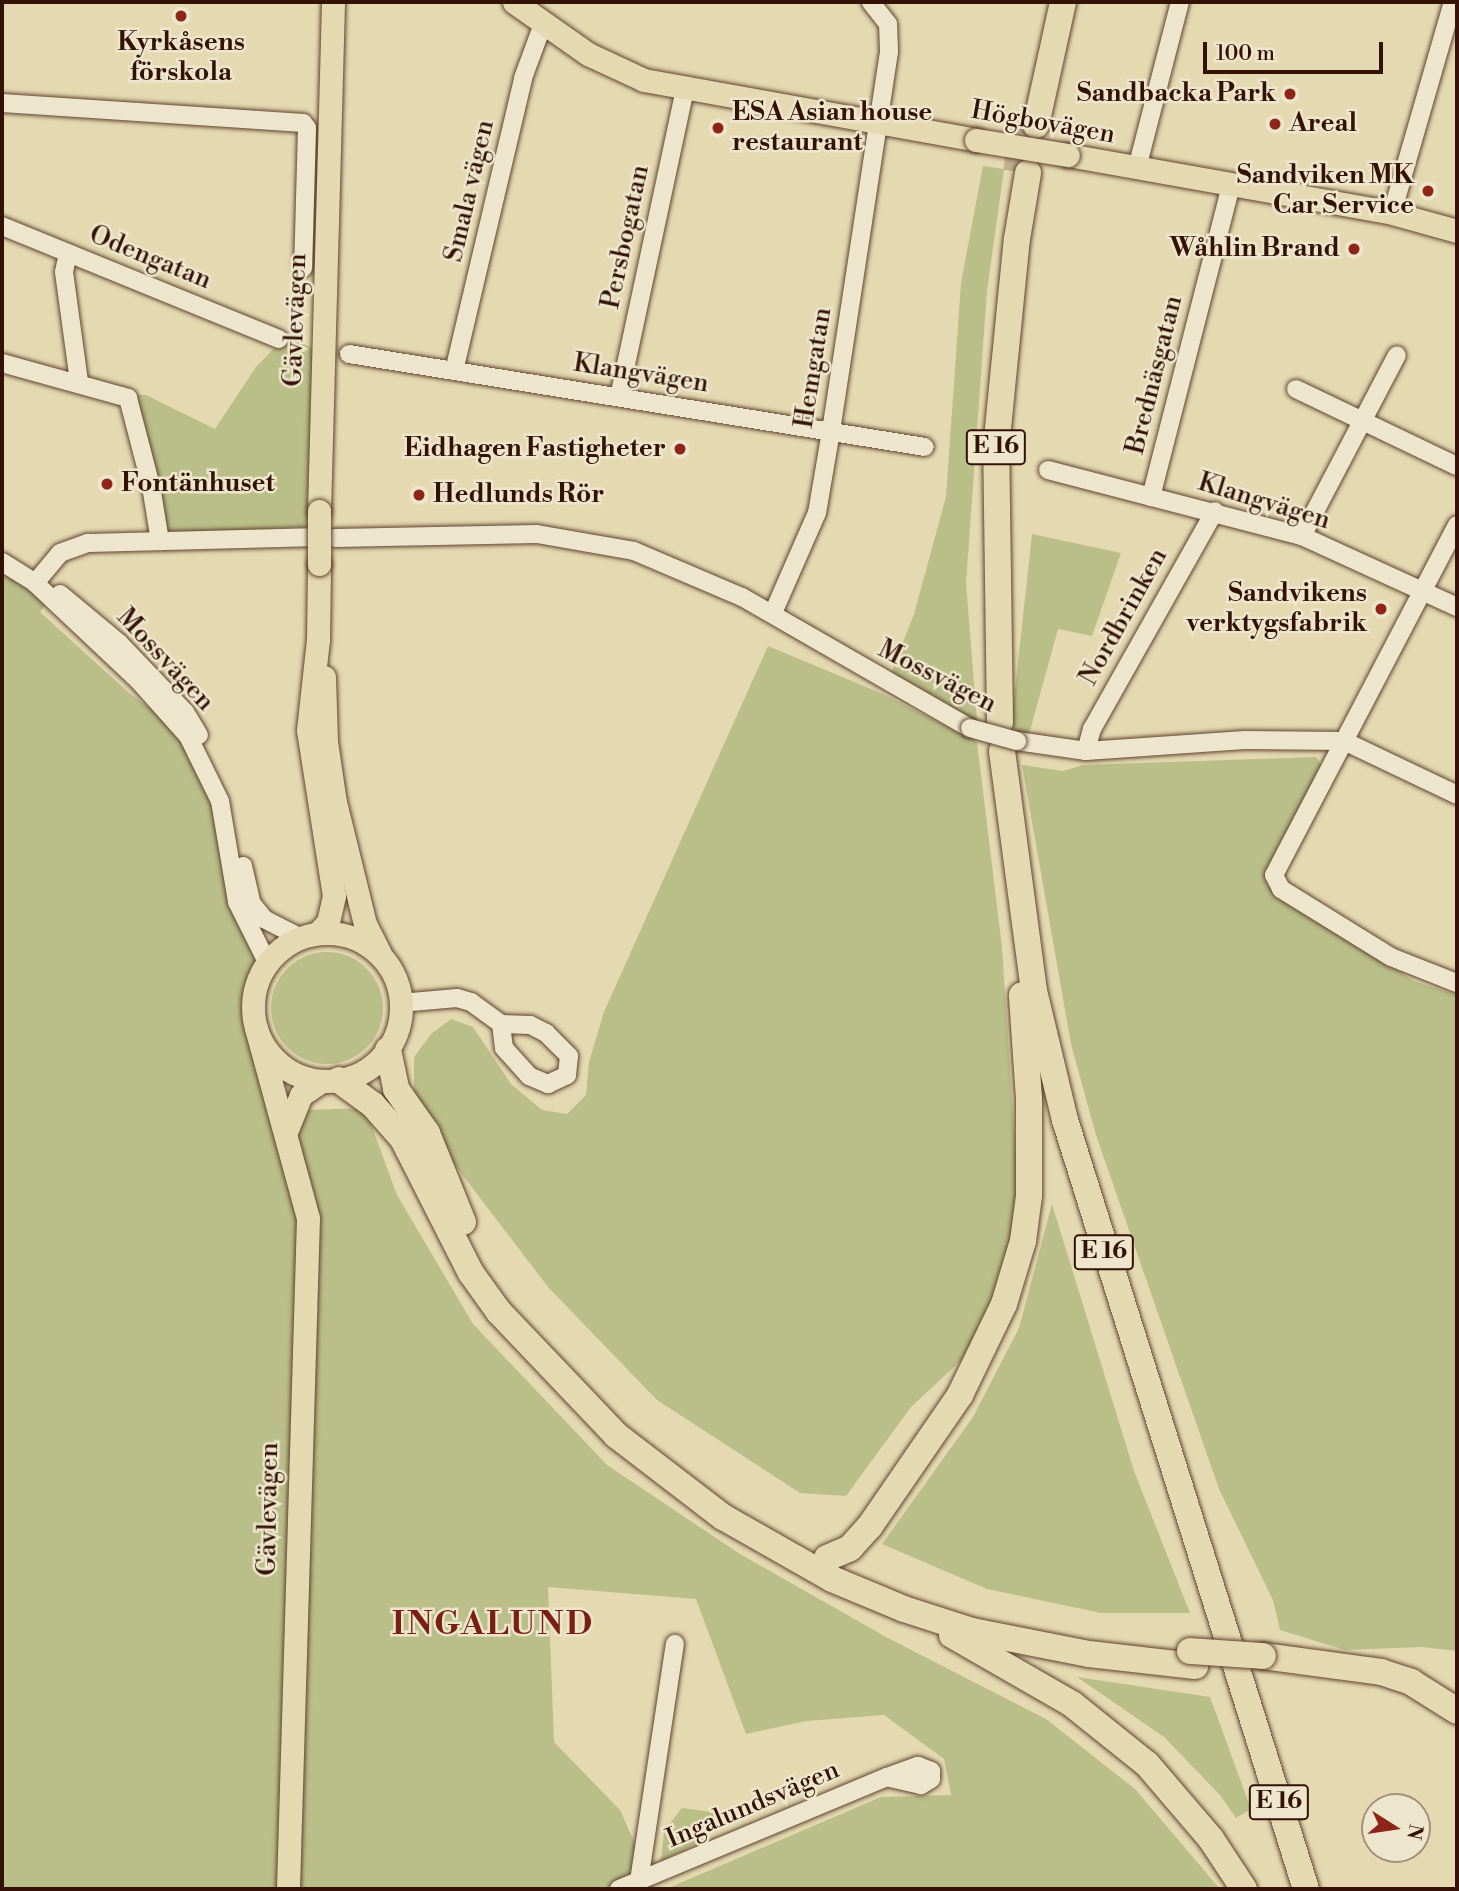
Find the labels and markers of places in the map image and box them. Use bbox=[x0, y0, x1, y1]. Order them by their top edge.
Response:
marker: Kyrkåsens förskola bbox=[173, 8, 189, 24]
place label: Kyrkåsens förskola bbox=[117, 27, 245, 88]
place label: Sandbacka Park bbox=[1077, 78, 1276, 110]
marker: Sandbacka Park bbox=[1282, 86, 1298, 102]
place label: ESA Asian house restaurant bbox=[732, 97, 932, 158]
place label: Areal bbox=[1289, 108, 1357, 140]
marker: Areal bbox=[1267, 116, 1283, 132]
marker: ESA Asian house restaurant bbox=[710, 120, 726, 136]
place label: Sandviken MK Car Service bbox=[1237, 160, 1414, 222]
marker: Sandviken MK Car Service bbox=[1420, 183, 1436, 199]
place label: Wåhlin Brand bbox=[1170, 233, 1340, 265]
marker: Wåhlin Brand bbox=[1346, 241, 1362, 257]
place label: Eidhagen Fastigheter bbox=[404, 433, 666, 465]
marker: Eidhagen Fastigheter bbox=[672, 441, 688, 457]
place label: Fontänhuset bbox=[121, 468, 275, 500]
marker: Fontänhuset bbox=[99, 476, 115, 492]
place label: Hedlunds Rör bbox=[433, 479, 604, 511]
marker: Hedlunds Rör bbox=[411, 487, 427, 503]
place label: Sandvikens verktygsfabrik bbox=[1186, 578, 1367, 640]
marker: Sandvikens verktygsfabrik bbox=[1373, 601, 1389, 617]

